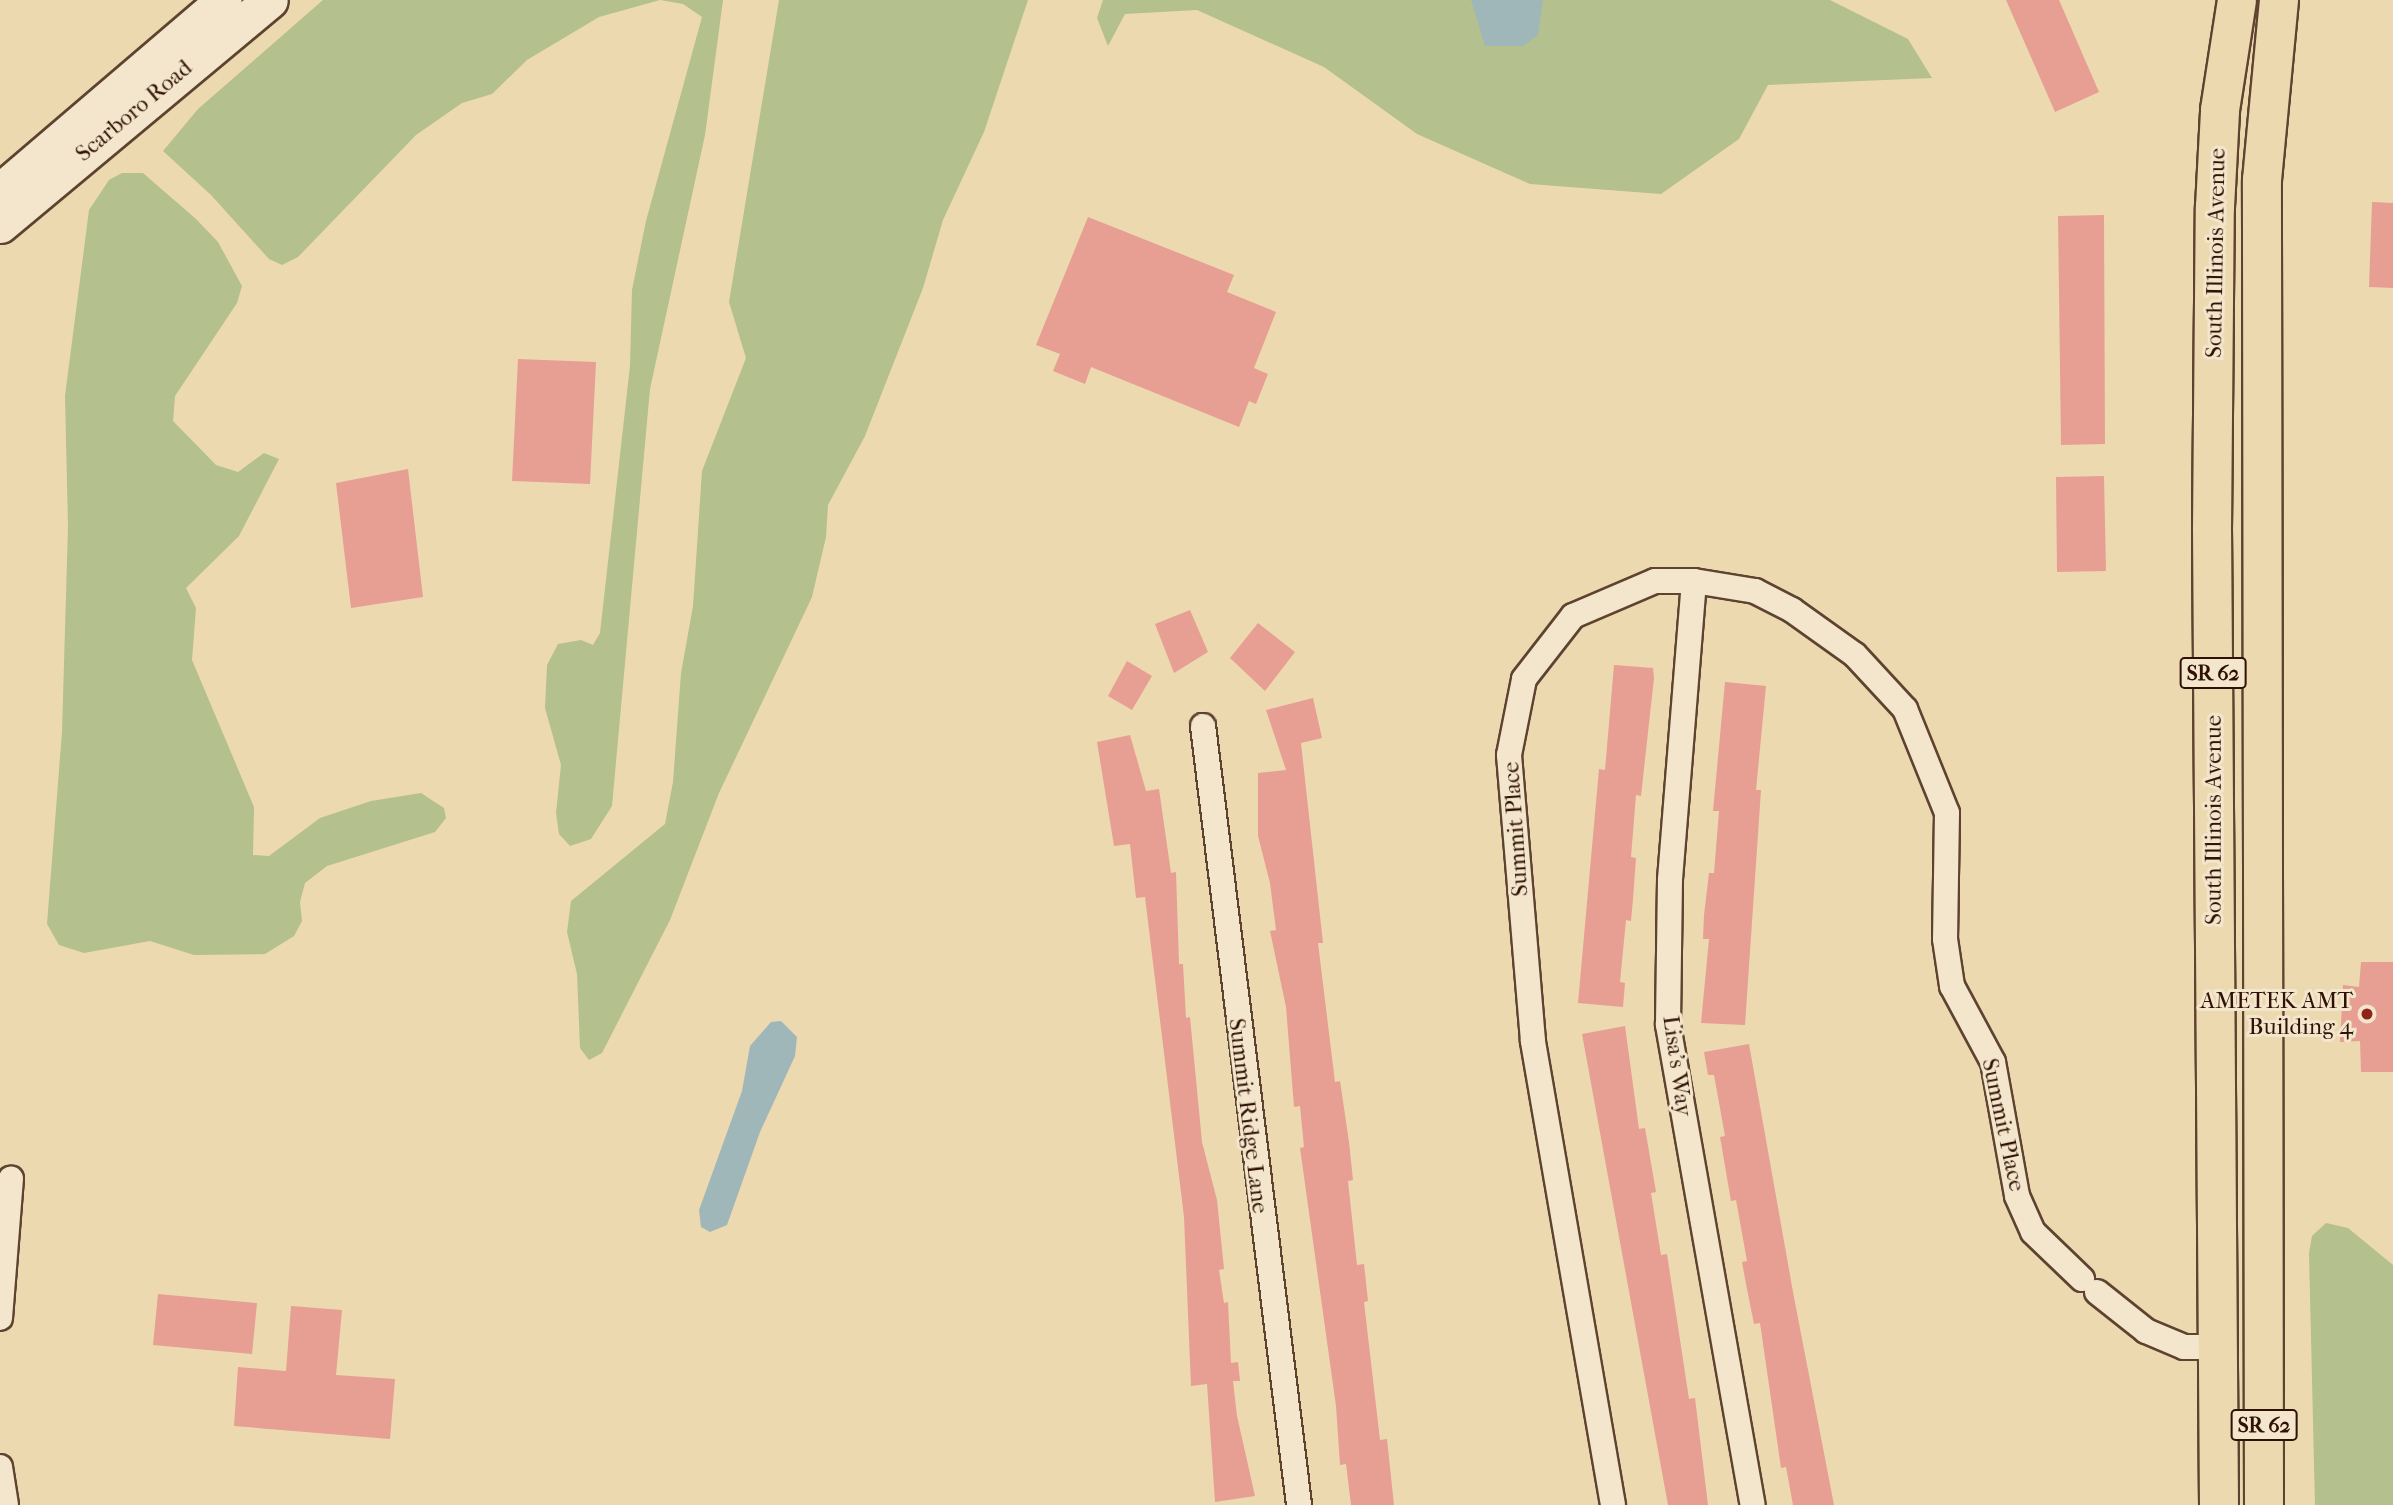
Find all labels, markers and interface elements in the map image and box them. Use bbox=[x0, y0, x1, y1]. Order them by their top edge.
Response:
street label: Scarboro Road bbox=[70, 54, 198, 168]
street label: South Illinois Avenue bbox=[2200, 148, 2232, 358]
road number: SR 62 bbox=[2178, 656, 2248, 690]
street label: South Illinois Avenue bbox=[2200, 715, 2228, 925]
street label: Summit Place bbox=[1498, 761, 1534, 897]
place label: AMETEK AMT Building 4 bbox=[2200, 987, 2353, 1041]
marker: AMETEK AMT Building 4 bbox=[2359, 1006, 2375, 1022]
street label: Lisa's Way bbox=[1656, 1014, 1698, 1118]
street label: Summit Ridge Lane bbox=[1222, 1017, 1274, 1215]
street label: Summit Place bbox=[1975, 1056, 2031, 1194]
road number: SR 62 bbox=[2229, 1408, 2299, 1442]

